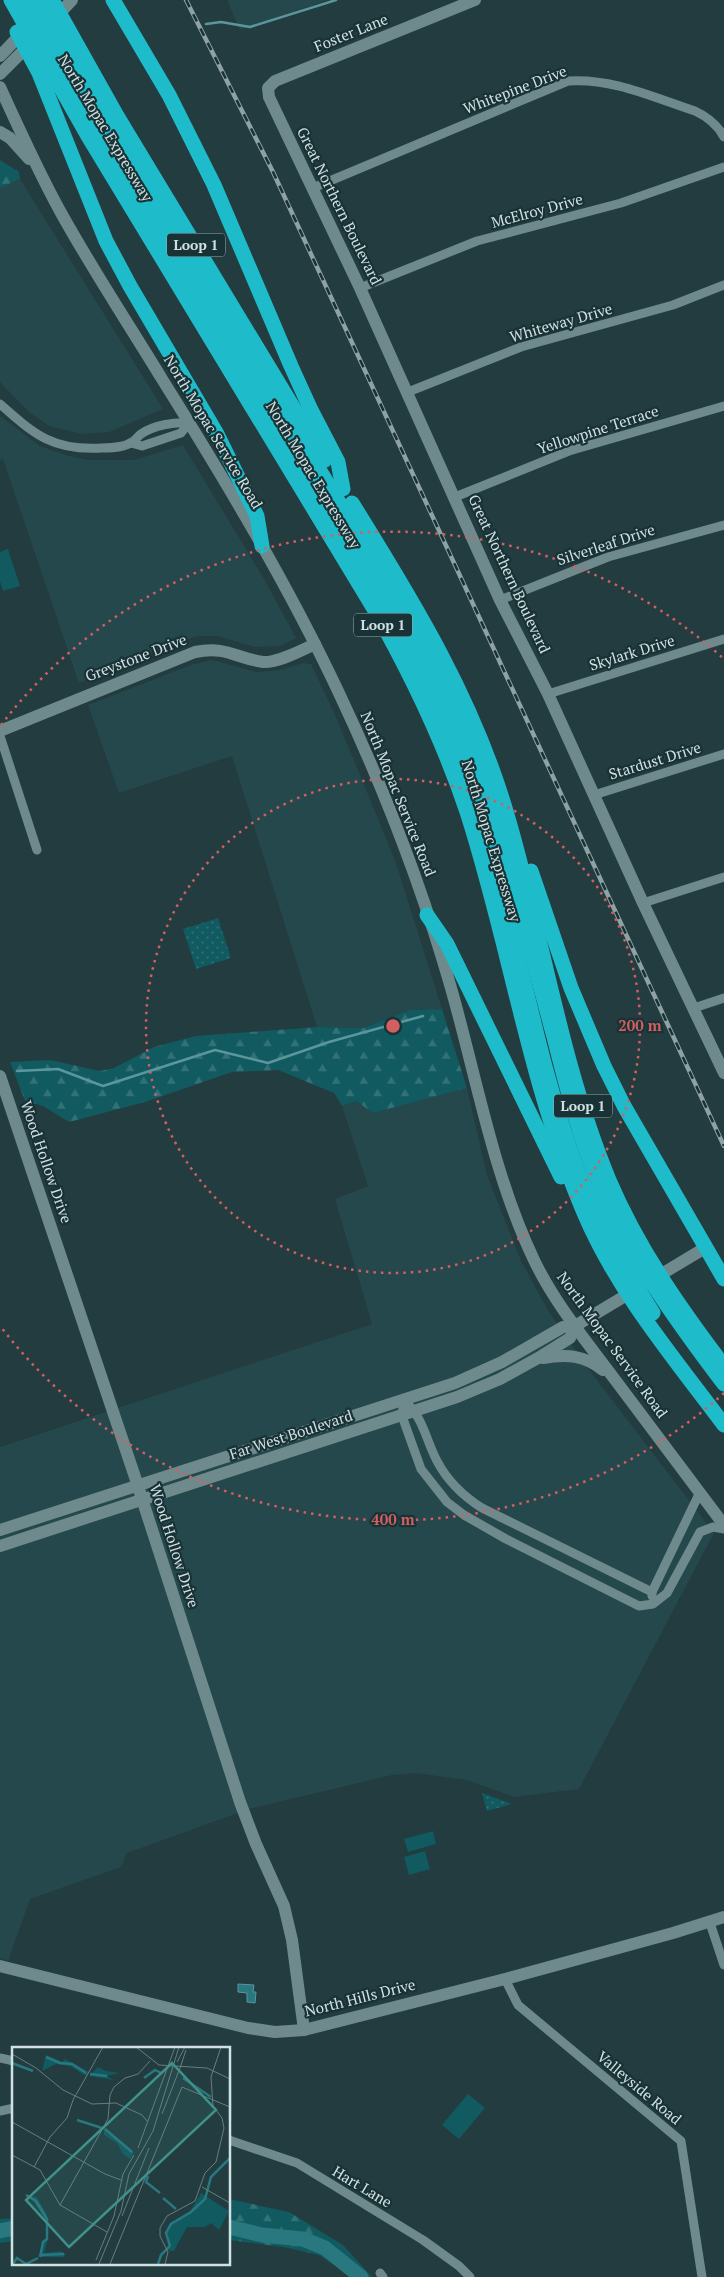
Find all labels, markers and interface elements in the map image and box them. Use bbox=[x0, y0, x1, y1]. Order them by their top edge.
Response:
street label: Foster Lane bbox=[311, 8, 390, 56]
street label: North Mopac Expressway bbox=[54, 50, 158, 205]
street label: Whitepine Drive bbox=[460, 60, 569, 118]
street label: Great Northern Boulevard bbox=[293, 123, 387, 288]
street label: McElroy Drive bbox=[489, 188, 585, 232]
road number: Loop 1 bbox=[167, 234, 225, 256]
street label: Whiteway Drive bbox=[507, 298, 614, 346]
street label: North Mopac Service Road bbox=[160, 351, 268, 512]
street label: North Mopac Expressway bbox=[262, 397, 366, 552]
street label: Yellowpine Terrace bbox=[535, 400, 661, 458]
street label: Great Northern Boulevard bbox=[464, 491, 555, 656]
street label: Silverleaf Drive bbox=[554, 519, 657, 569]
road number: Loop 1 bbox=[354, 614, 412, 636]
street label: Greystone Drive bbox=[82, 629, 189, 686]
street label: Skylark Drive bbox=[587, 630, 677, 675]
street label: North Mopac Service Road bbox=[357, 708, 441, 879]
street label: Stardust Drive bbox=[606, 737, 703, 784]
street label: North Mopac Expressway bbox=[458, 757, 526, 925]
text: 200 m bbox=[618, 1015, 662, 1035]
centre of rings bbox=[384, 1017, 402, 1035]
road number: Loop 1 bbox=[554, 1094, 612, 1118]
street label: Wood Hollow Drive bbox=[17, 1098, 77, 1226]
street label: North Mopac Service Road bbox=[553, 1267, 673, 1422]
street label: Far West Boulevard bbox=[226, 1405, 355, 1463]
street label: Wood Hollow Drive bbox=[146, 1482, 204, 1610]
text: 400 m bbox=[371, 1509, 415, 1529]
street label: North Hills Drive bbox=[302, 1974, 417, 2020]
street label: Valleyside Road bbox=[593, 2046, 686, 2128]
inset map bbox=[12, 2047, 230, 2264]
street label: Hart Lane bbox=[329, 2161, 396, 2212]

